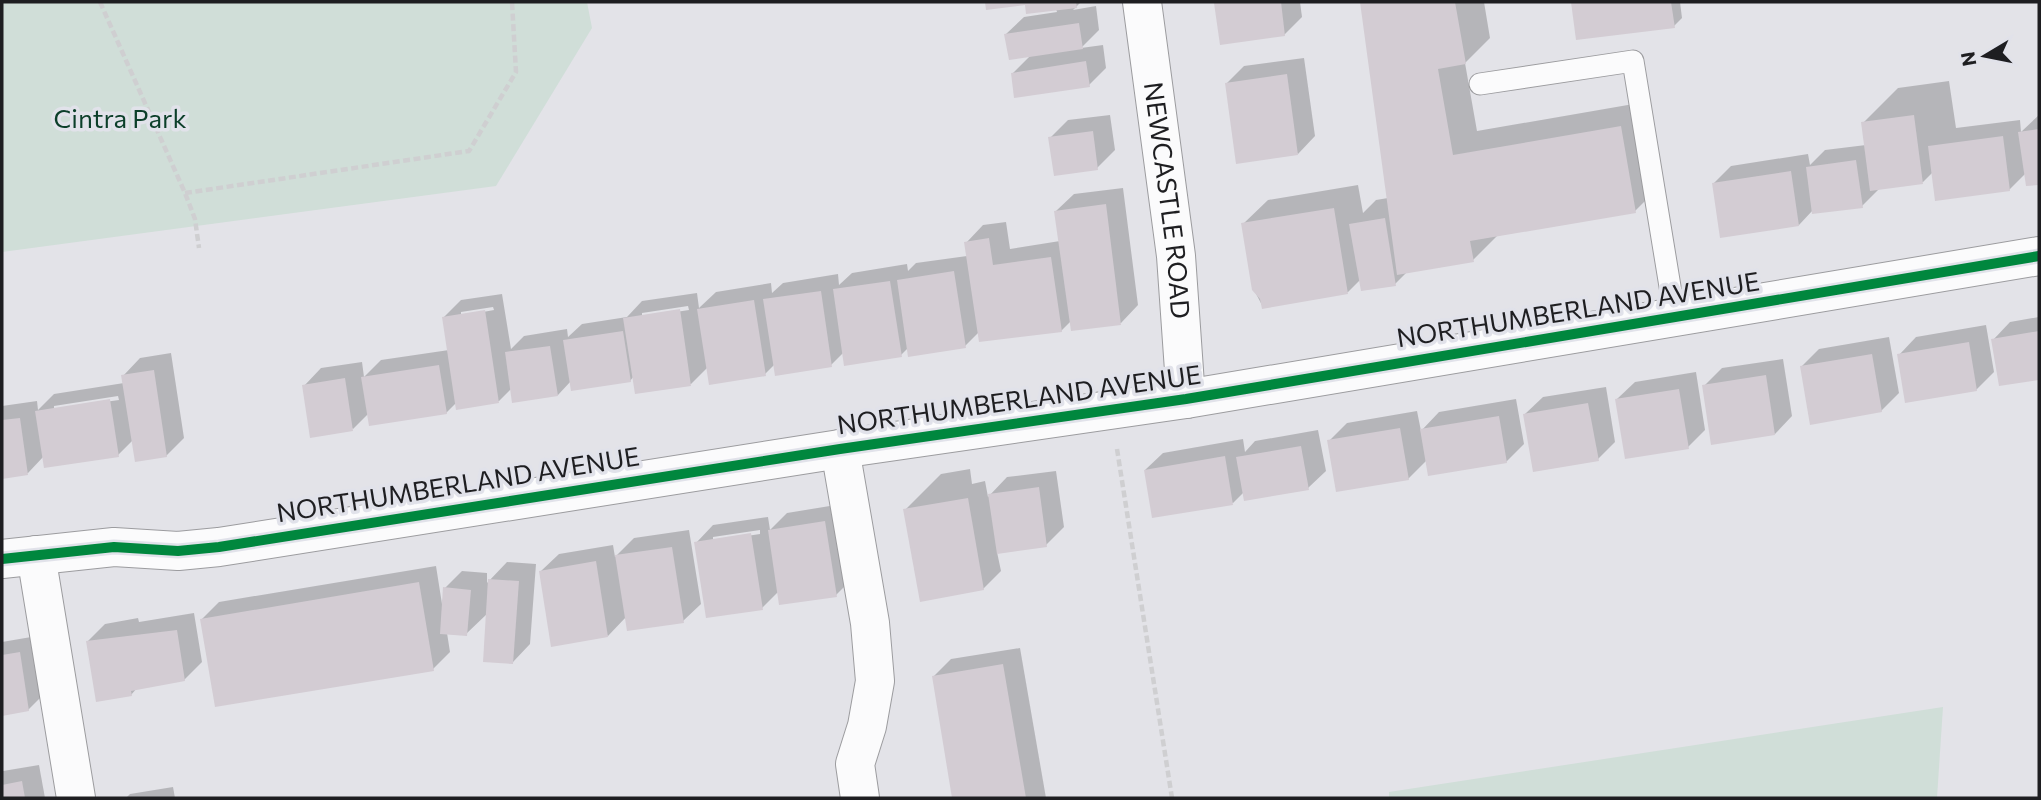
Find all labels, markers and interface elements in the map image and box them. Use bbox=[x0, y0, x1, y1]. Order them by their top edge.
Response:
north arrow bbox=[1950, 21, 2020, 91]
text: N bbox=[1955, 50, 1980, 68]
street label: NEWCASTLE ROAD bbox=[1139, 80, 1197, 320]
park label: Cintra Park bbox=[53, 102, 187, 133]
street label: NORTHUMBERLAND AVENUE bbox=[1394, 264, 1761, 353]
street label: NORTHUMBERLAND AVENUE bbox=[835, 358, 1203, 439]
street label: NORTHUMBERLAND AVENUE bbox=[274, 439, 641, 528]

